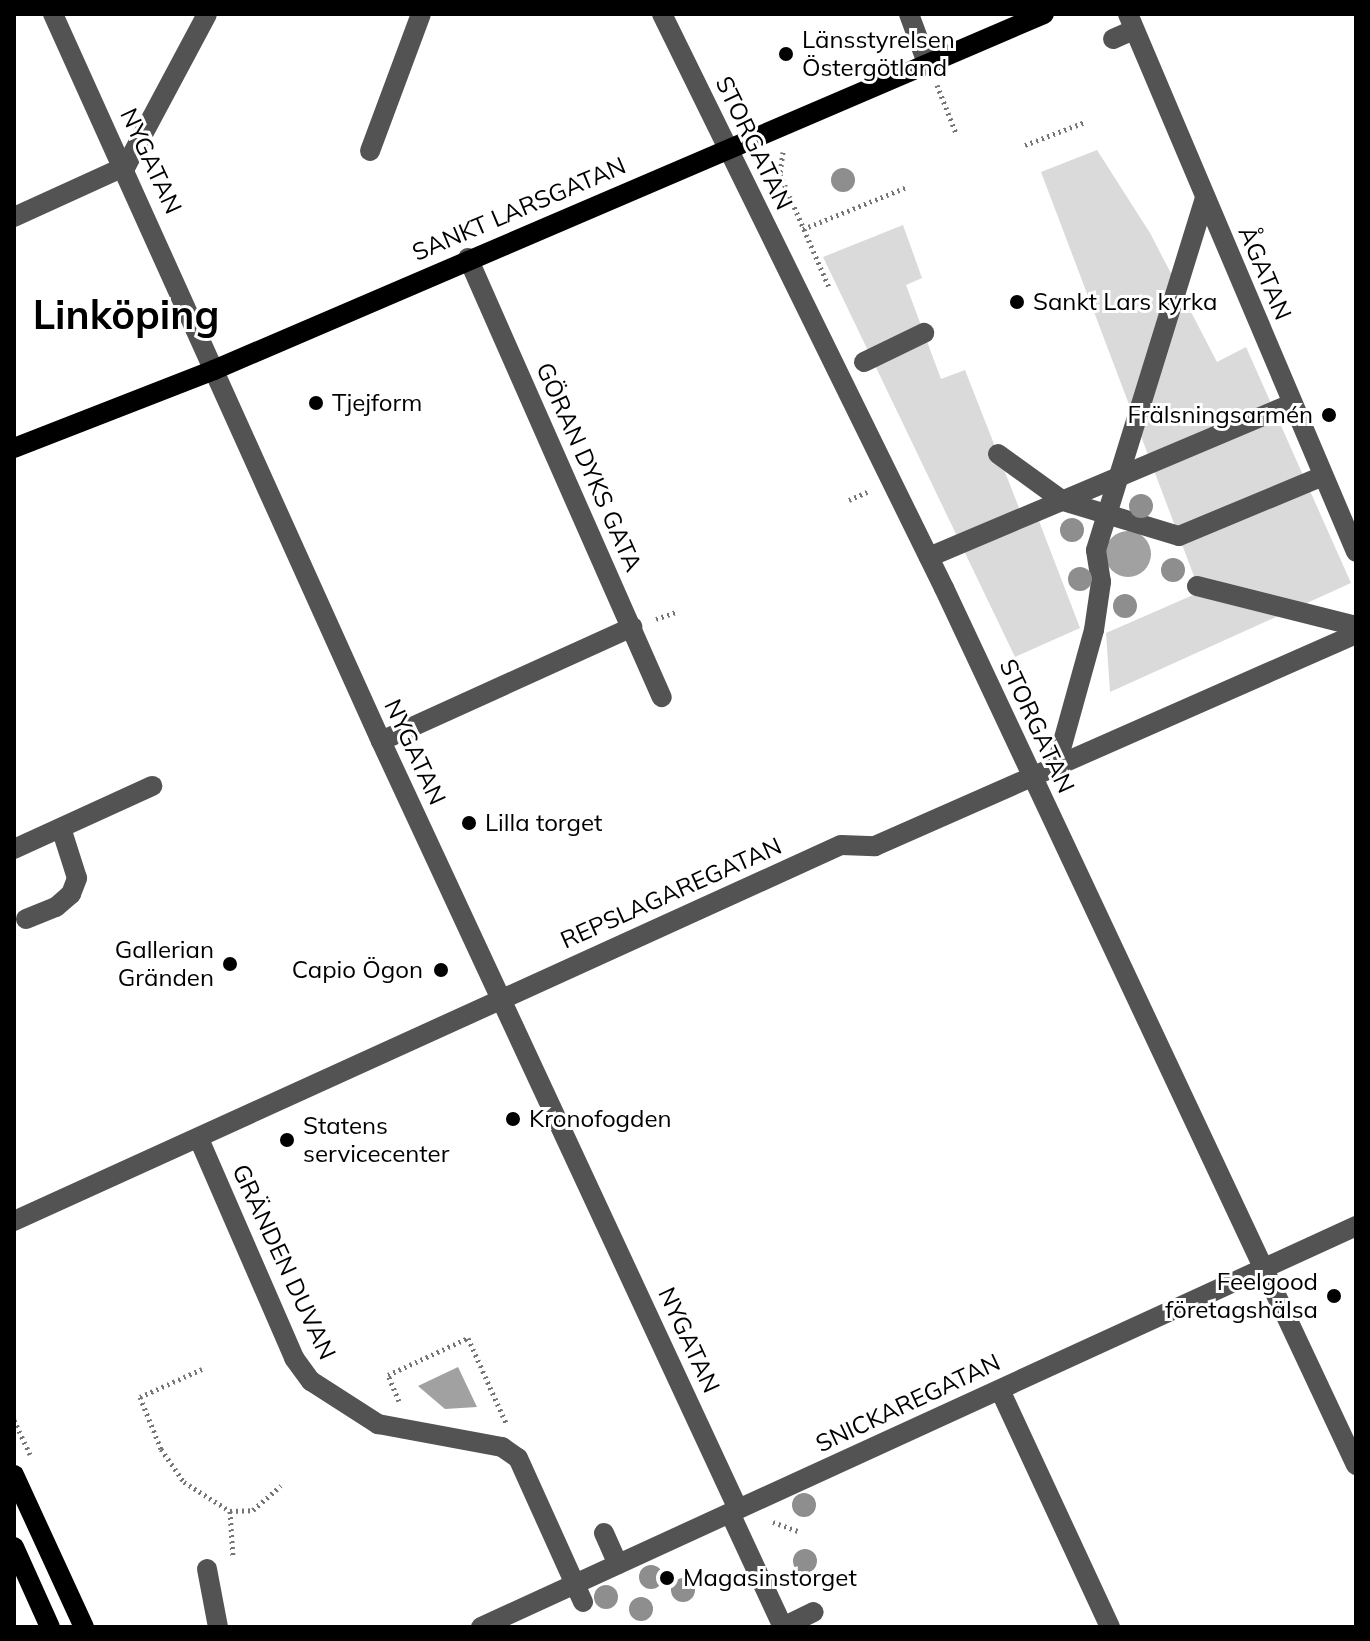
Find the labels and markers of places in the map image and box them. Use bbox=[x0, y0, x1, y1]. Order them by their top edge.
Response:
place label: Länsstyrelsen Östergötland bbox=[802, 26, 955, 82]
marker: Länsstyrelsen Östergötland bbox=[777, 45, 795, 63]
place label: Sankt Lars kyrka bbox=[1033, 288, 1217, 316]
marker: Sankt Lars kyrka bbox=[1008, 293, 1026, 311]
place label: Tjejform bbox=[332, 389, 422, 417]
marker: Tjejform bbox=[307, 394, 325, 412]
place label: Frälsningsarmén bbox=[1128, 401, 1313, 429]
marker: Frälsningsarmén bbox=[1320, 406, 1338, 424]
place label: Lilla torget bbox=[485, 809, 602, 837]
marker: Lilla torget bbox=[460, 814, 478, 832]
place label: Gallerian Gränden bbox=[115, 936, 214, 992]
marker: Gallerian Gränden bbox=[221, 955, 239, 973]
place label: Capio Ögon bbox=[292, 956, 423, 984]
marker: Capio Ögon bbox=[430, 959, 452, 981]
place label: Kronofogden bbox=[529, 1105, 672, 1133]
marker: Kronofogden bbox=[504, 1110, 522, 1128]
place label: Statens servicecenter bbox=[303, 1112, 449, 1168]
marker: Statens servicecenter bbox=[278, 1131, 296, 1149]
place label: Feelgood företagshälsa bbox=[1165, 1268, 1318, 1324]
marker: Feelgood företagshälsa bbox=[1325, 1287, 1343, 1305]
place label: Magasinstorget bbox=[683, 1564, 857, 1592]
marker: Magasinstorget bbox=[658, 1569, 676, 1587]

